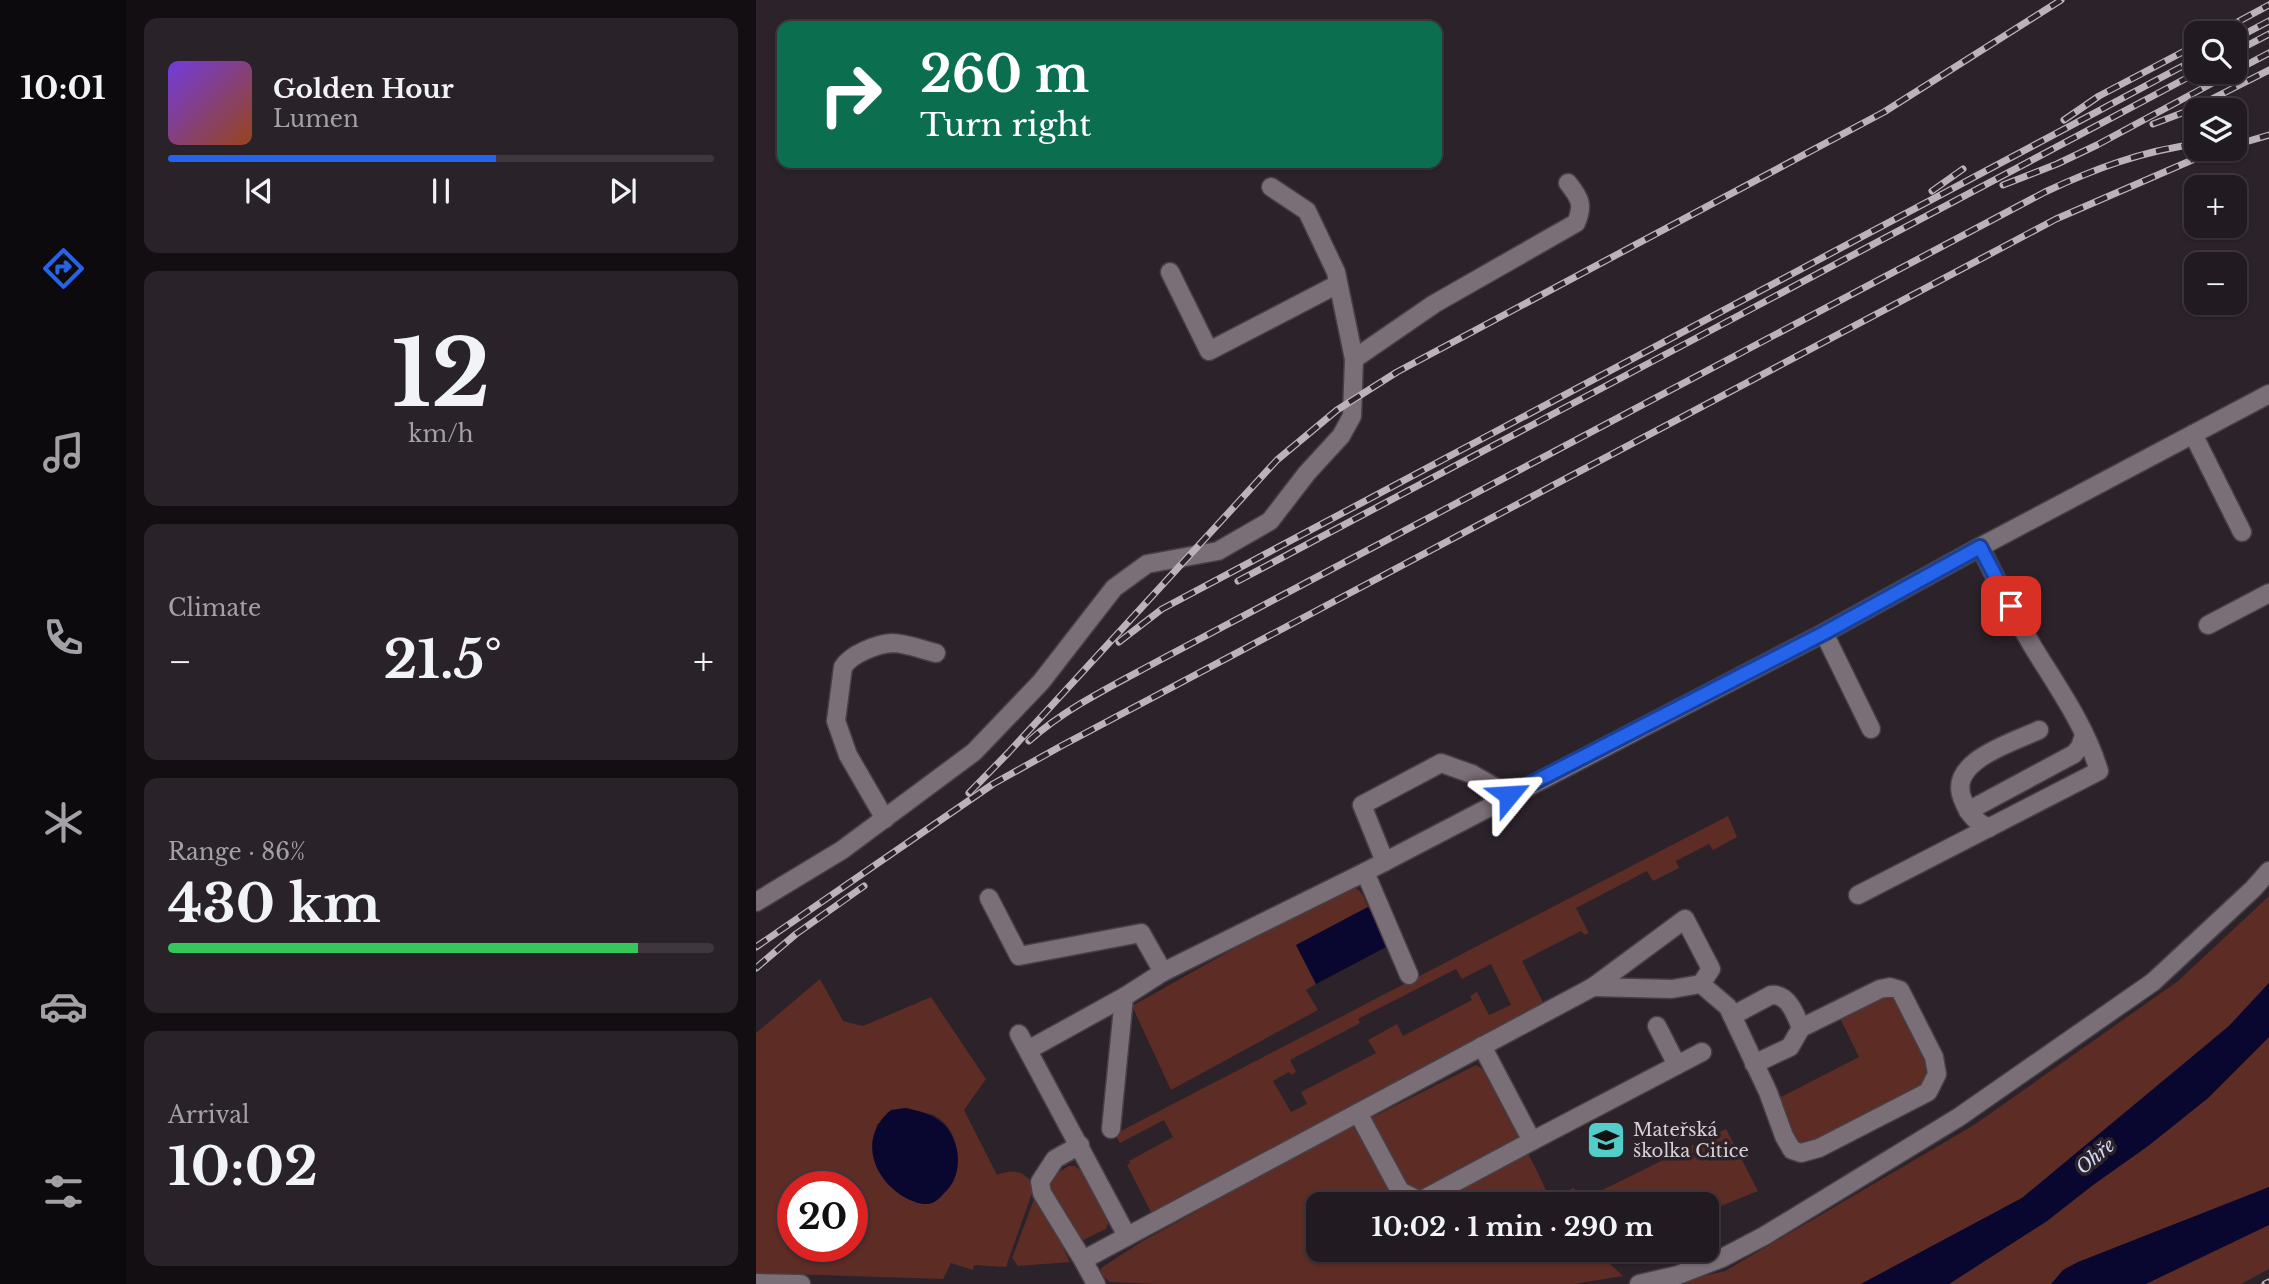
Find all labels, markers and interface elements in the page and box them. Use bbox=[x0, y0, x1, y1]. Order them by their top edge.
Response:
map controls bbox=[2184, 21, 2247, 315]
button: search bbox=[2184, 21, 2247, 84]
text: 260 m bbox=[920, 44, 1089, 105]
icon: right bbox=[805, 49, 896, 140]
text: 10:01 bbox=[20, 68, 106, 108]
text: Golden Hour bbox=[273, 73, 454, 105]
button: layers bbox=[2184, 98, 2247, 161]
text: Lumen bbox=[273, 105, 359, 133]
text: Turn right bbox=[920, 105, 1091, 145]
icon: previous bbox=[240, 172, 278, 210]
icon: pause bbox=[422, 172, 460, 210]
icon: next bbox=[604, 172, 642, 210]
button: + bbox=[2184, 175, 2247, 238]
icon: directions bbox=[39, 244, 88, 293]
button: − bbox=[2184, 252, 2247, 315]
text: 12 bbox=[392, 318, 490, 431]
text: km/h bbox=[408, 420, 474, 448]
icon: music bbox=[39, 428, 88, 477]
pin bbox=[1981, 576, 2041, 636]
icon: arrive bbox=[1992, 587, 2030, 625]
text: Climate bbox=[168, 594, 261, 622]
icon: phone bbox=[39, 613, 88, 662]
text: 21.5° bbox=[383, 628, 502, 692]
text: − bbox=[168, 638, 192, 685]
text: + bbox=[693, 638, 714, 685]
position arrow bbox=[1472, 758, 1546, 832]
icon: climate bbox=[39, 798, 88, 847]
text: Range · 86% bbox=[168, 838, 305, 866]
text: 430 km bbox=[168, 872, 381, 936]
icon: car bbox=[39, 982, 88, 1031]
text: Arrival bbox=[168, 1101, 249, 1129]
school or university icon: Mateřská školka Citice bbox=[1585, 1119, 1627, 1161]
place label: Mateřská školka Citice bbox=[1633, 1119, 1749, 1162]
water label: Ohře bbox=[2071, 1133, 2120, 1179]
text: 10:02 bbox=[168, 1135, 318, 1199]
icon: filters bbox=[39, 1167, 88, 1216]
speed limit sign: 20 bbox=[777, 1171, 868, 1262]
text: 10:02 · 1 min · 290 m bbox=[1371, 1211, 1654, 1243]

